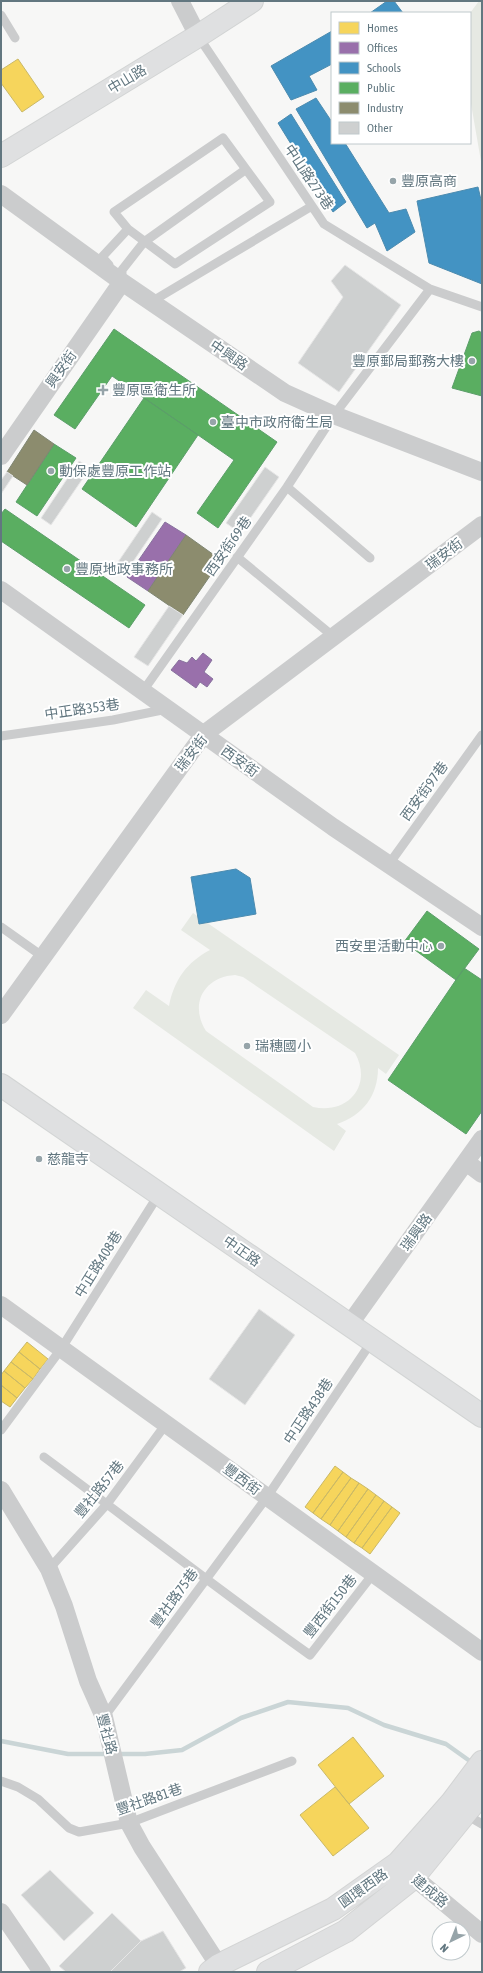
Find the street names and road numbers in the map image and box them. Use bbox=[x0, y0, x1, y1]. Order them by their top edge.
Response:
street label: 中山路 bbox=[105, 61, 149, 97]
street label: 中山路273巷 bbox=[281, 141, 337, 213]
street label: 中興路 bbox=[207, 337, 251, 373]
street label: 興安街 bbox=[42, 347, 80, 391]
street label: 西安街69巷 bbox=[202, 513, 254, 579]
street label: 瑞安街 bbox=[422, 535, 466, 573]
street label: 中正路353巷 bbox=[43, 696, 121, 722]
street label: 瑞安街 bbox=[172, 732, 210, 774]
street label: 西安街 bbox=[218, 742, 262, 780]
street label: 西安街97巷 bbox=[397, 758, 451, 824]
street label: 瑞興路 bbox=[397, 1210, 435, 1254]
street label: 中正路408巷 bbox=[71, 1228, 125, 1300]
street label: 中正路 bbox=[220, 1232, 264, 1270]
street label: 中正路438巷 bbox=[280, 1375, 336, 1447]
street label: 豐社路57巷 bbox=[71, 1457, 127, 1521]
street label: 豐西街 bbox=[220, 1460, 264, 1498]
street label: 豐社路75巷 bbox=[147, 1565, 201, 1631]
street label: 豐西街150巷 bbox=[300, 1571, 360, 1641]
street label: 豐社路 bbox=[94, 1712, 120, 1756]
street label: 豐社路81巷 bbox=[114, 1780, 184, 1818]
street label: 圓環西路 bbox=[335, 1865, 391, 1911]
street label: 建成路 bbox=[409, 1871, 451, 1911]

